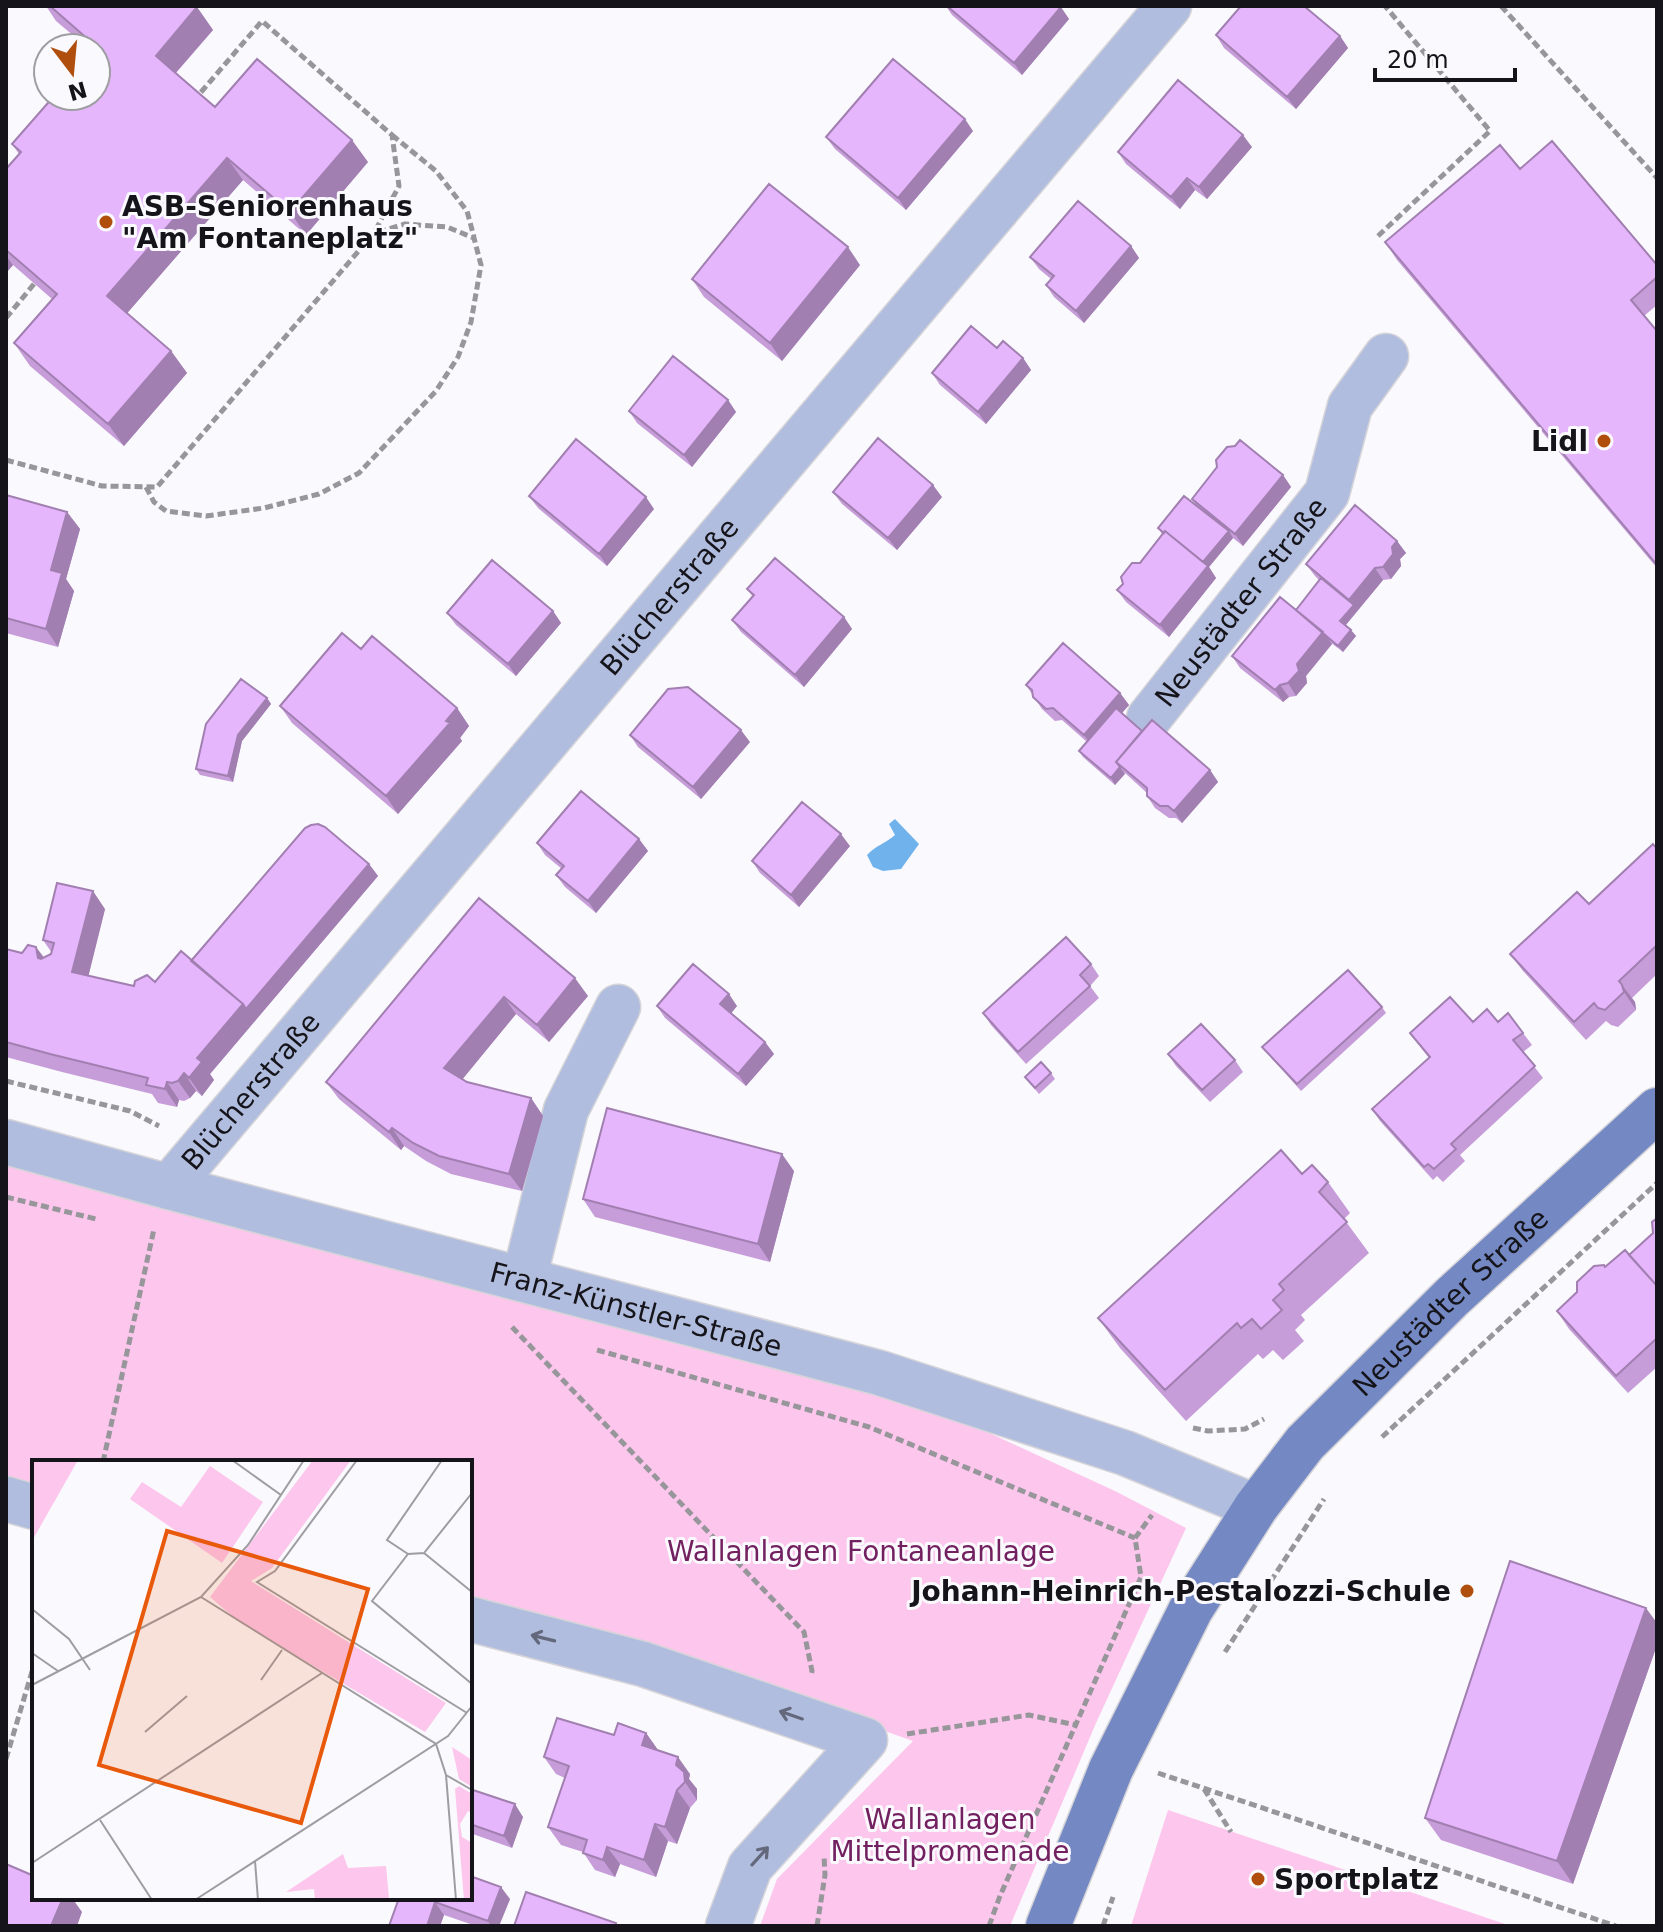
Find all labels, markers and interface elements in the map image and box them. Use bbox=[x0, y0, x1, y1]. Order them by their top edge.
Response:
north arrow bbox=[32, 32, 112, 112]
scale bar bbox=[1375, 32, 1515, 82]
text: 20 m bbox=[1387, 46, 1449, 74]
text: N bbox=[65, 76, 90, 105]
place label: ASB-Seniorenhaus "Am Fontaneplatz" bbox=[122, 190, 418, 255]
marker: ASB-Seniorenhaus "Am Fontaneplatz" bbox=[97, 213, 115, 231]
place label: Lidl bbox=[1531, 425, 1588, 458]
marker: Lidl bbox=[1595, 432, 1613, 450]
street label: Neustädter Straße bbox=[1148, 491, 1334, 713]
street label: Blücherstraße bbox=[593, 511, 745, 682]
street label: Blücherstraße bbox=[175, 1005, 326, 1176]
street label: Neustädter Straße bbox=[1346, 1201, 1555, 1403]
street label: Franz-Künstler-Straße bbox=[487, 1255, 786, 1363]
inset map bbox=[32, 1460, 472, 1900]
park label: Wallanlagen Fontaneanlage bbox=[667, 1535, 1055, 1568]
place label: Johann-Heinrich-Pestalozzi-Schule bbox=[909, 1575, 1451, 1608]
marker: Johann-Heinrich-Pestalozzi-Schule bbox=[1458, 1582, 1476, 1600]
one-way arrow bbox=[531, 1629, 557, 1644]
one-way arrow bbox=[779, 1706, 804, 1721]
park label: Wallanlagen Mittelpromenade bbox=[830, 1803, 1070, 1868]
one-way arrow bbox=[751, 1846, 769, 1866]
place label: Sportplatz bbox=[1274, 1863, 1439, 1896]
marker: Sportplatz bbox=[1249, 1870, 1267, 1888]

